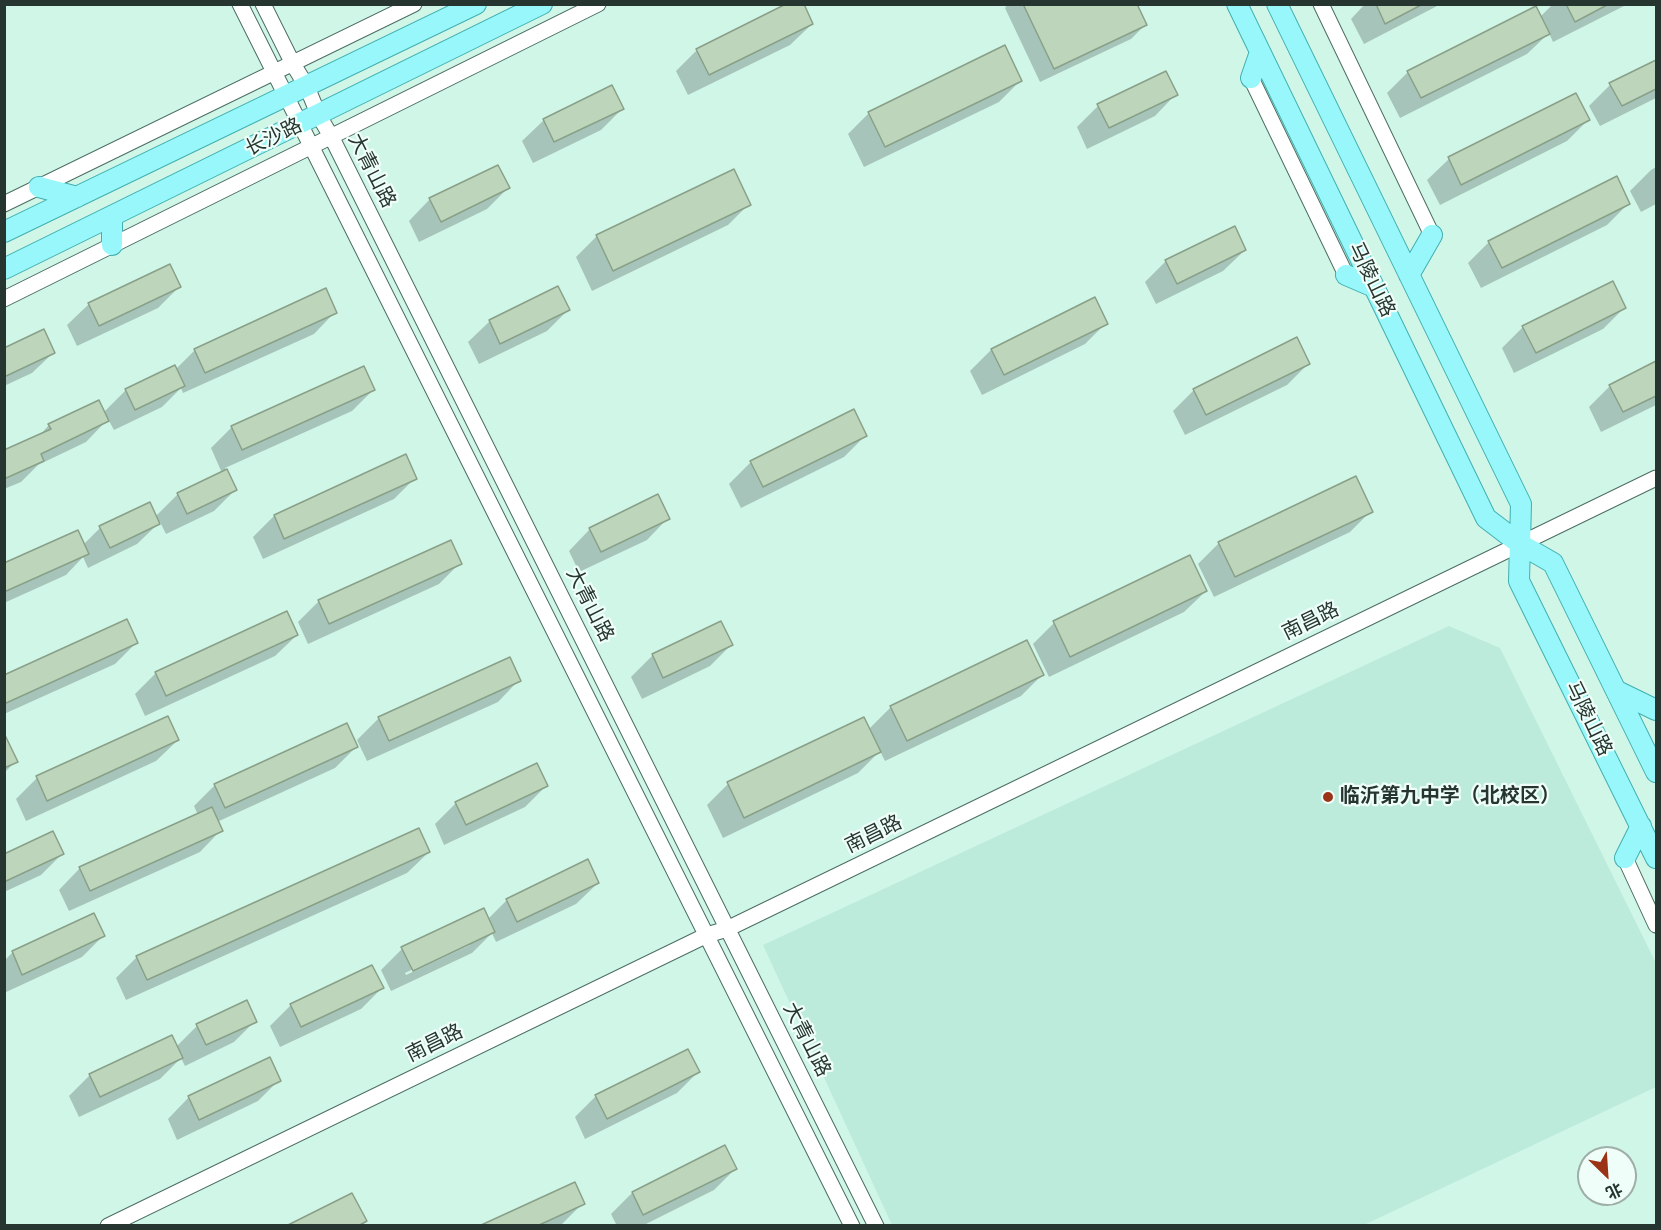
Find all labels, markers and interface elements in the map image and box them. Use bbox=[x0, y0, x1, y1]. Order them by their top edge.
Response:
street label: 长沙路 bbox=[242, 114, 306, 162]
street label: 大青山路 bbox=[342, 130, 400, 212]
street label: 马陵山路 bbox=[1343, 239, 1399, 321]
street label: 大青山路 bbox=[560, 564, 618, 646]
street label: 南昌路 bbox=[1279, 598, 1343, 646]
street label: 马陵山路 bbox=[1560, 678, 1616, 760]
place label: 临沂第九中学（北校区） bbox=[1340, 785, 1560, 809]
marker: 临沂第九中学（北校区） bbox=[1321, 790, 1335, 804]
street label: 南昌路 bbox=[842, 811, 906, 859]
street label: 大青山路 bbox=[777, 999, 835, 1081]
street label: 南昌路 bbox=[403, 1020, 467, 1068]
north arrow bbox=[1577, 1146, 1637, 1206]
text: 北 bbox=[1603, 1179, 1625, 1203]

